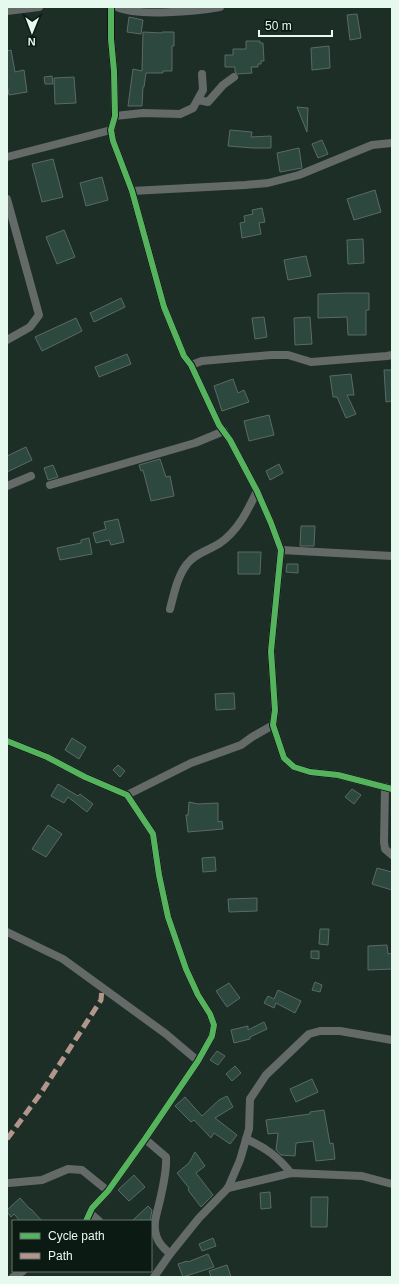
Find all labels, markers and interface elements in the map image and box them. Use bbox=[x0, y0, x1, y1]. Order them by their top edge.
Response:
north arrow bbox=[12, 12, 52, 52]
scale bar bbox=[259, 12, 332, 38]
text: 50 m bbox=[265, 19, 292, 33]
text: N bbox=[28, 36, 36, 48]
legend bbox=[12, 1220, 152, 1272]
text: Cycle path bbox=[48, 1229, 105, 1243]
text: Path bbox=[48, 1249, 73, 1263]

